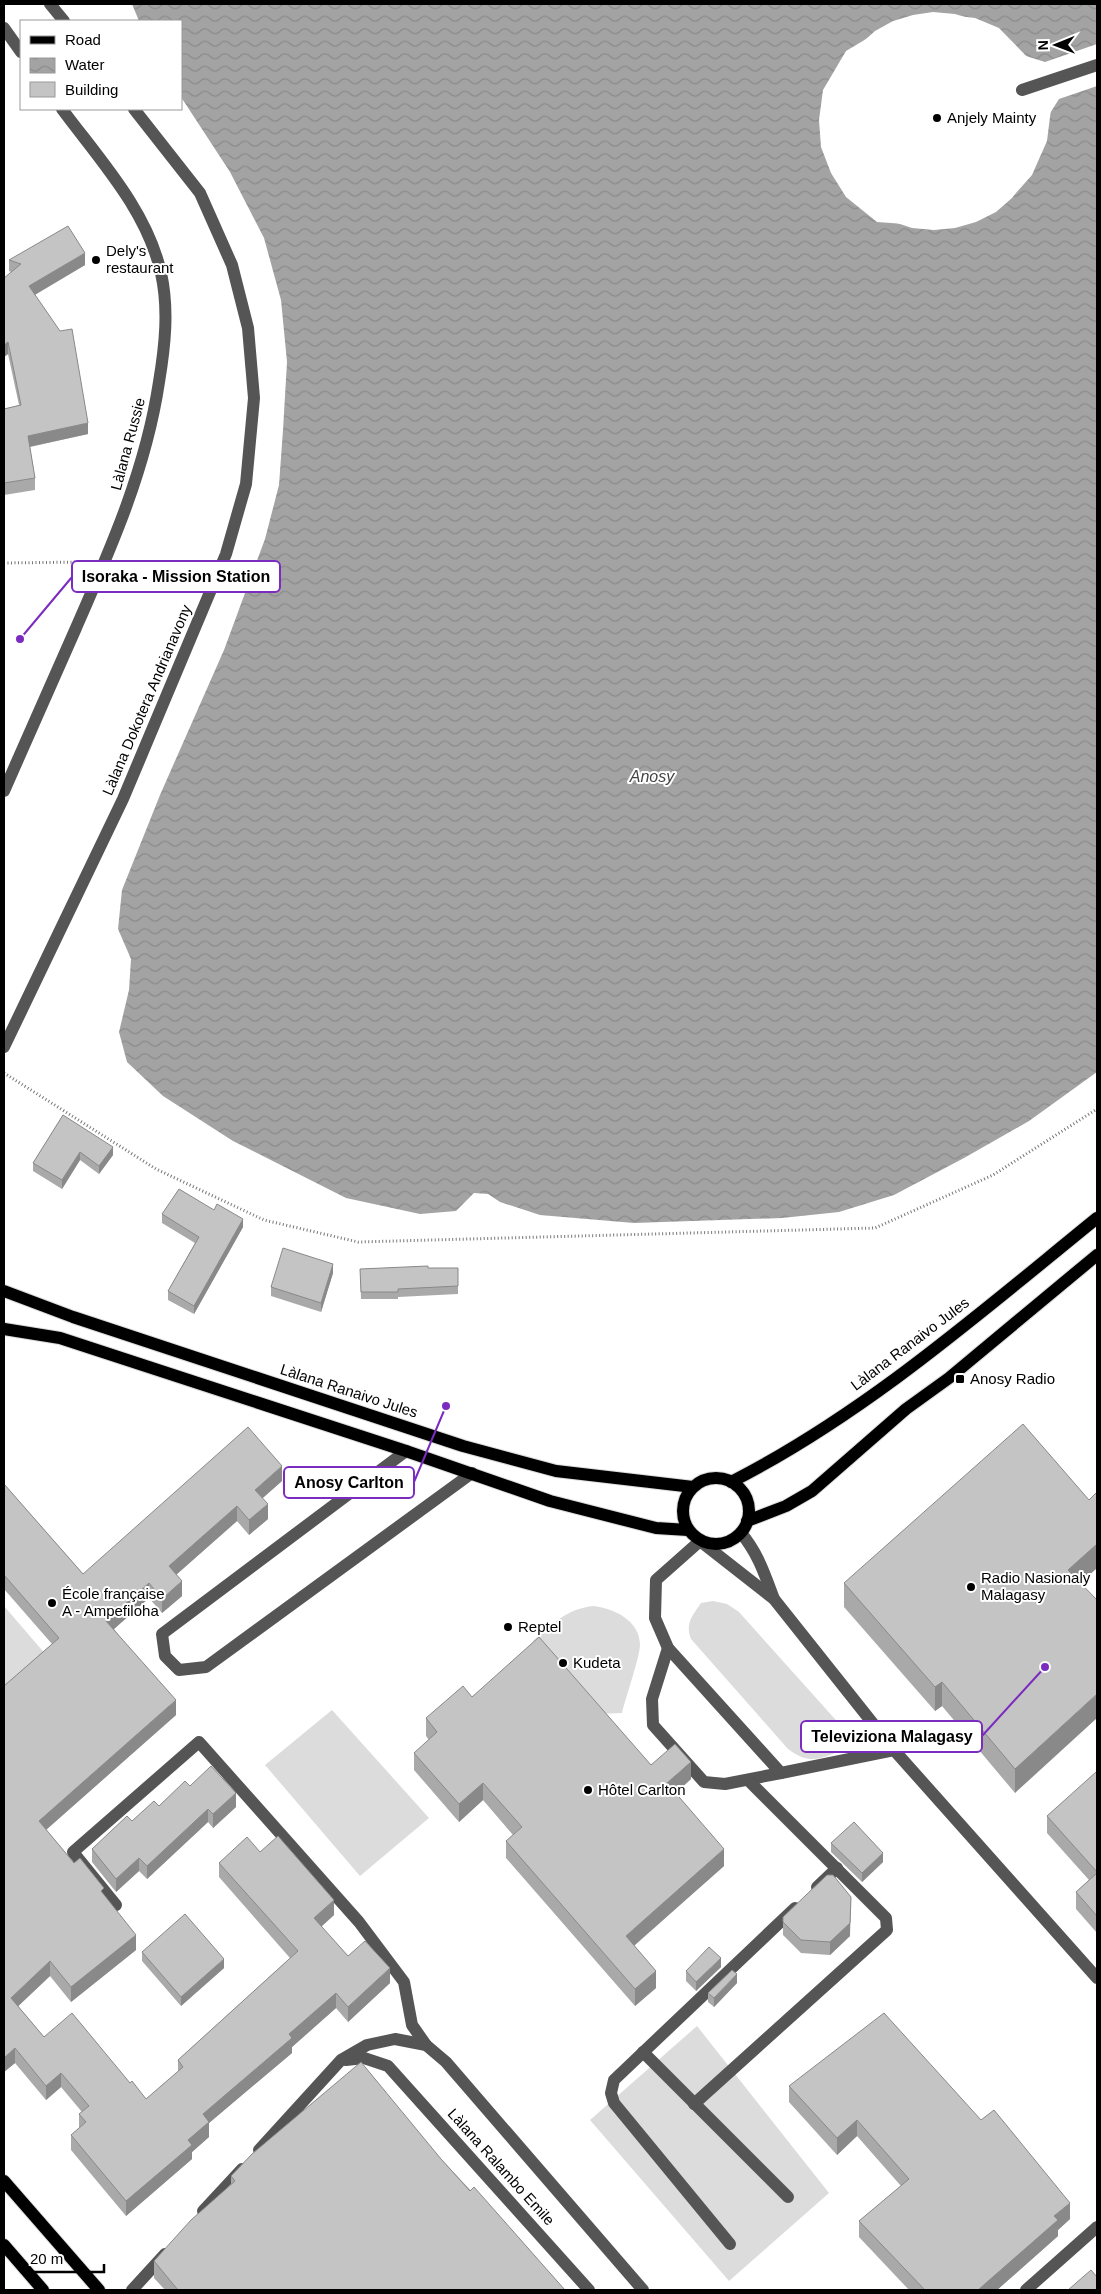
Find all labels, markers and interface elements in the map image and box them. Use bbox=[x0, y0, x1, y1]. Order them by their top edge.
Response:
legend bbox=[20, 20, 182, 110]
north arrow bbox=[1031, 20, 1081, 70]
text: Road bbox=[65, 31, 101, 48]
text: N bbox=[1035, 40, 1051, 50]
text: Water bbox=[65, 56, 104, 73]
text: Building bbox=[65, 81, 118, 98]
place label: Anjely Mainty bbox=[947, 109, 1037, 126]
marker: Anjely Mainty bbox=[931, 112, 943, 124]
place label: Dely's restaurant bbox=[106, 242, 174, 276]
marker: Dely's restaurant bbox=[90, 254, 102, 266]
street label: Làlana Russie bbox=[107, 396, 148, 492]
callout: Isoraka - Mission Station bbox=[72, 561, 280, 592]
text: Isoraka - Mission Station bbox=[82, 568, 270, 585]
street label: Làlana Dokotera Andrianavony bbox=[99, 602, 195, 798]
water label: Anosy bbox=[629, 768, 675, 785]
street label: Làlana Ranaivo Jules bbox=[847, 1294, 972, 1394]
street label: Làlana Ranaivo Jules bbox=[278, 1360, 420, 1421]
place label: Anosy Radio bbox=[970, 1370, 1055, 1387]
marker: Anosy Radio bbox=[954, 1373, 966, 1385]
callout: Anosy Carlton bbox=[284, 1467, 414, 1498]
text: Anosy Carlton bbox=[294, 1474, 404, 1491]
place label: Radio Nasionaly Malagasy bbox=[981, 1569, 1091, 1603]
marker: Radio Nasionaly Malagasy bbox=[965, 1581, 977, 1593]
place label: École française A - Ampefiloha bbox=[62, 1585, 165, 1619]
marker: École française A - Ampefiloha bbox=[46, 1597, 58, 1609]
place label: Reptel bbox=[518, 1618, 561, 1635]
marker: Reptel bbox=[502, 1621, 514, 1633]
place label: Kudeta bbox=[573, 1654, 621, 1671]
marker: Kudeta bbox=[557, 1657, 569, 1669]
callout: Televiziona Malagasy bbox=[801, 1721, 982, 1752]
text: Televiziona Malagasy bbox=[811, 1728, 973, 1745]
place label: Hôtel Carlton bbox=[598, 1781, 686, 1798]
marker: Hôtel Carlton bbox=[582, 1784, 594, 1796]
street label: Làlana Ralambo Emile bbox=[445, 2105, 558, 2228]
scale bar bbox=[22, 2242, 105, 2274]
text: 20 m bbox=[30, 2250, 63, 2267]

